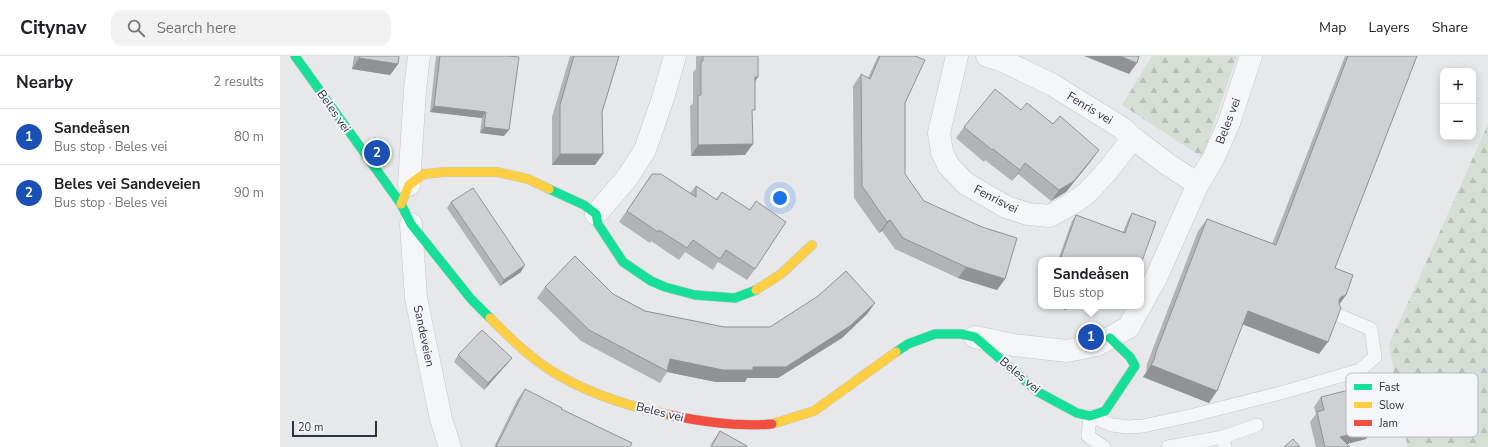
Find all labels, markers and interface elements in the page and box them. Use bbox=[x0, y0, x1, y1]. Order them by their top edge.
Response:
search box bbox=[111, 10, 391, 46]
text: Citynav bbox=[20, 15, 87, 41]
icon: search bbox=[125, 17, 147, 39]
text: Search here bbox=[157, 18, 236, 38]
text: Map bbox=[1319, 18, 1346, 37]
text: Layers bbox=[1368, 18, 1410, 37]
text: Share bbox=[1432, 18, 1468, 37]
map controls bbox=[1440, 68, 1476, 140]
button: + bbox=[1440, 68, 1476, 104]
text: Nearby bbox=[16, 71, 73, 94]
text: 2 results bbox=[213, 73, 264, 91]
street label: Beles vei bbox=[314, 87, 354, 135]
street label: Fenris vei bbox=[1064, 88, 1116, 128]
street label: Beles vei bbox=[1212, 95, 1244, 147]
button: − bbox=[1440, 104, 1476, 140]
text: Sandeåsen bbox=[54, 118, 130, 138]
text: 1 bbox=[25, 128, 33, 146]
text: 80 m bbox=[234, 128, 264, 146]
text: Bus stop · Beles vei bbox=[54, 138, 167, 156]
pin: 2 bbox=[364, 138, 390, 168]
text: Beles vei Sandeveien bbox=[54, 174, 201, 194]
street label: Fenrisvei bbox=[971, 181, 1021, 217]
text: 2 bbox=[25, 184, 33, 202]
text: 90 m bbox=[234, 184, 264, 202]
your location bbox=[770, 188, 790, 208]
text: Bus stop · Beles vei bbox=[54, 194, 167, 212]
popup bbox=[1038, 257, 1144, 309]
text: Sandeåsen bbox=[1053, 264, 1129, 284]
text: Bus stop bbox=[1053, 284, 1104, 302]
street label: Sandeveien bbox=[410, 304, 438, 368]
pin: 1 bbox=[1078, 322, 1104, 352]
street label: Beles vei bbox=[996, 353, 1044, 397]
legend bbox=[1346, 373, 1478, 437]
text: Fast bbox=[1379, 380, 1400, 395]
street label: Beles vei bbox=[635, 398, 685, 426]
text: Slow bbox=[1379, 398, 1404, 413]
text: Jam bbox=[1378, 416, 1398, 431]
scale bar bbox=[292, 419, 377, 438]
text: 20 m bbox=[298, 420, 323, 435]

